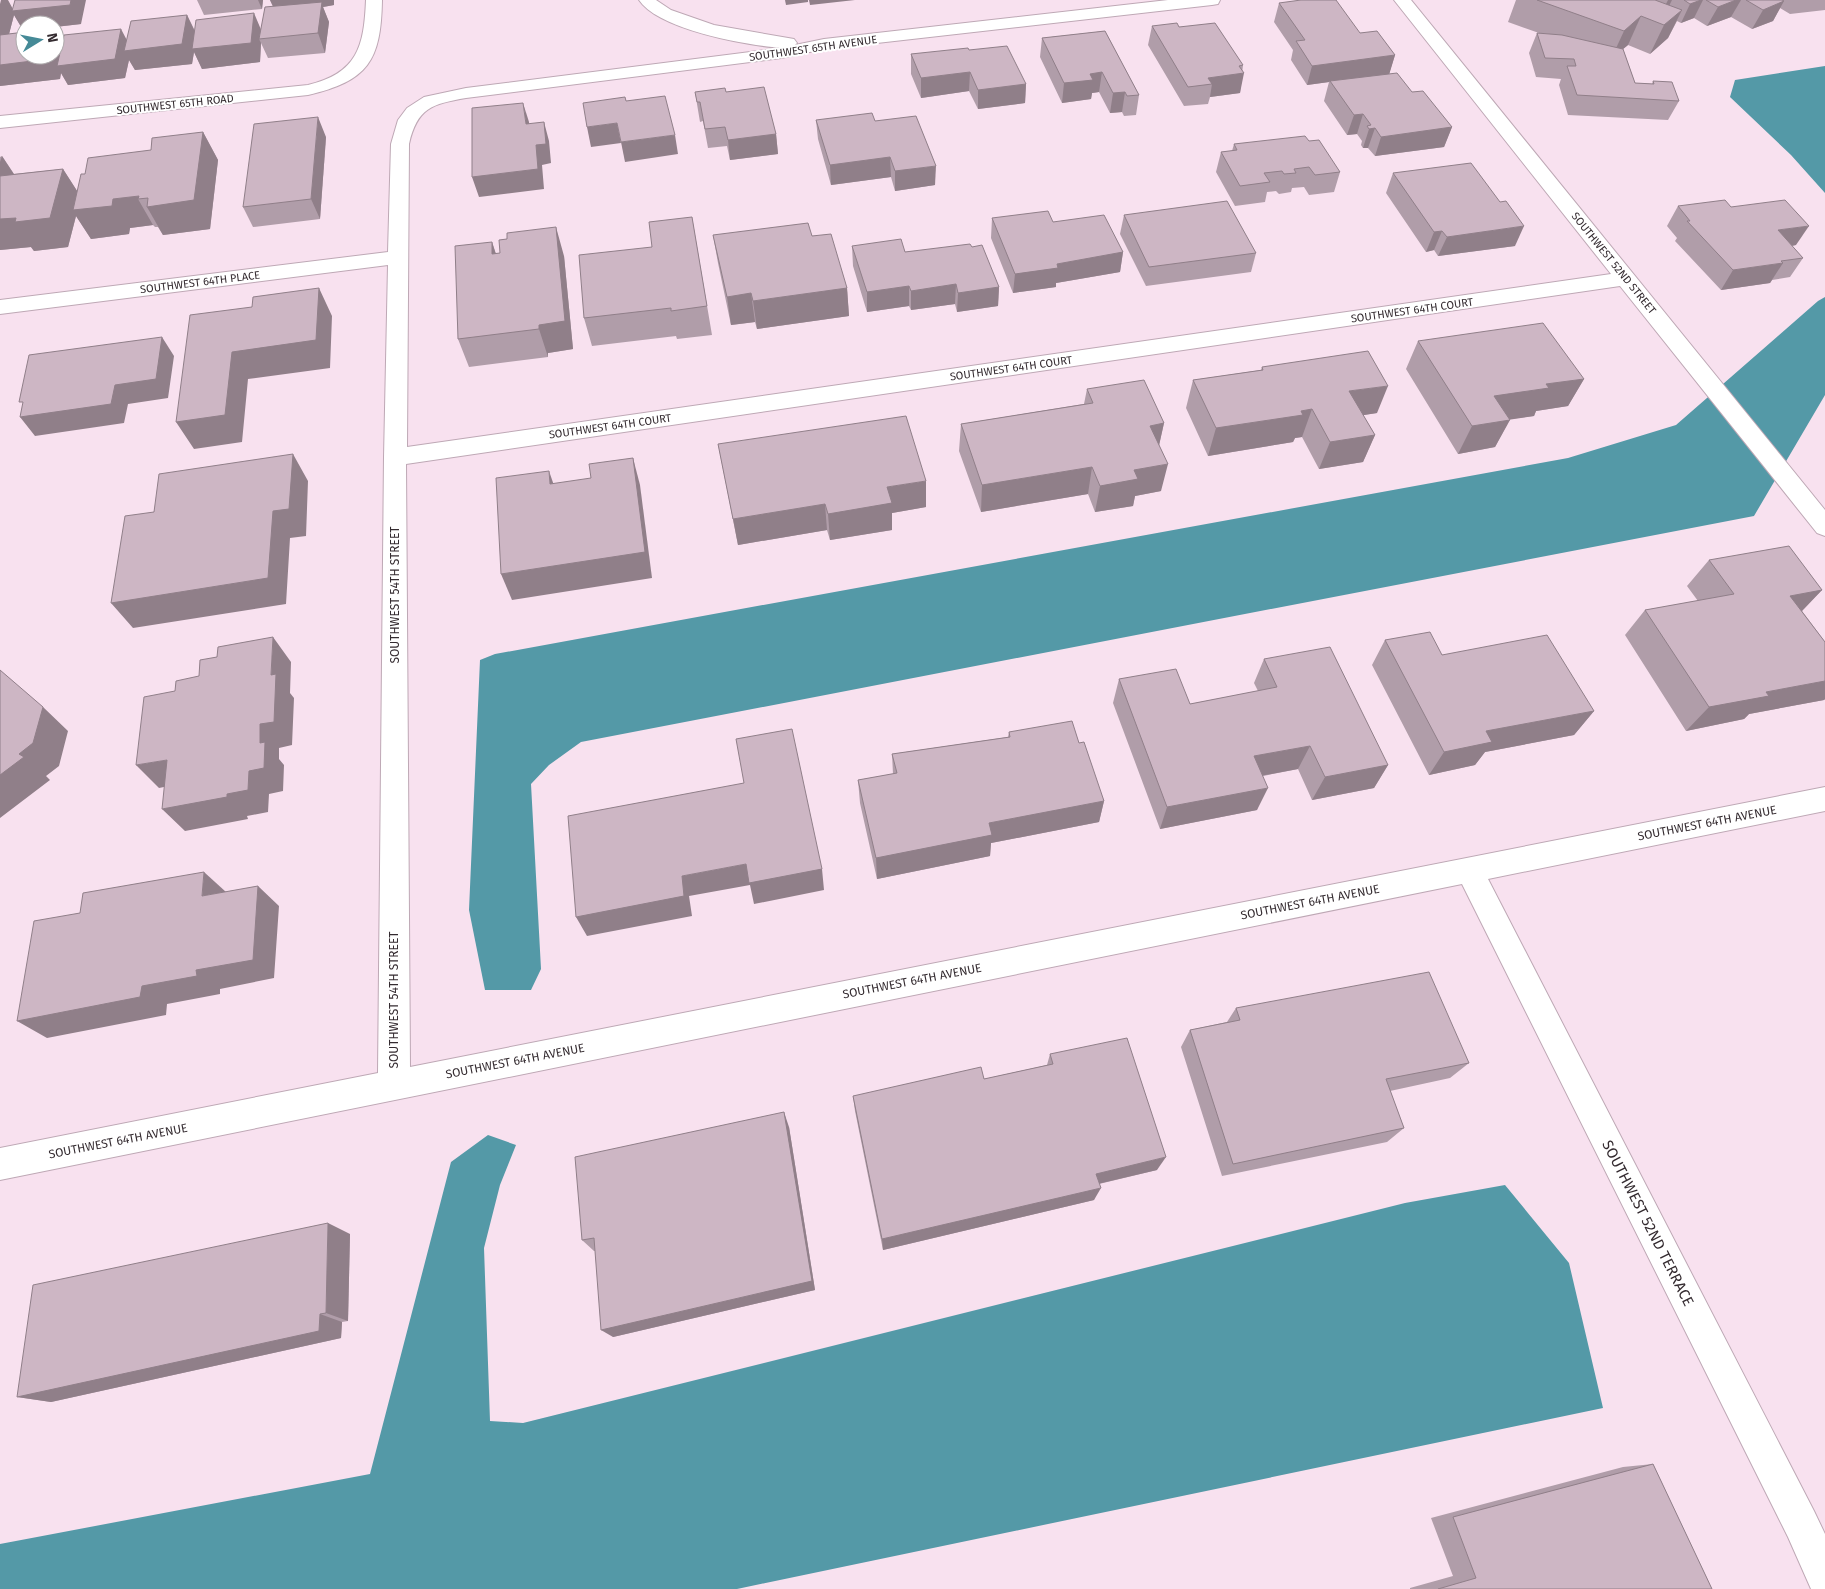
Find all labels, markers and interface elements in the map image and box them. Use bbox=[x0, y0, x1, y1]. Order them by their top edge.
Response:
north arrow bbox=[15, 15, 65, 65]
text: N bbox=[43, 32, 61, 44]
street label: SOUTHWEST 65TH AVENUE bbox=[748, 33, 878, 64]
street label: SOUTHWEST 65TH ROAD bbox=[116, 92, 234, 117]
street label: SOUTHWEST 52ND STREET bbox=[1569, 210, 1659, 317]
street label: SOUTHWEST 64TH PLACE bbox=[139, 269, 261, 296]
street label: SOUTHWEST 64TH COURT bbox=[1350, 295, 1474, 326]
street label: SOUTHWEST 64TH COURT bbox=[949, 353, 1073, 384]
street label: SOUTHWEST 64TH COURT bbox=[548, 411, 672, 442]
street label: SOUTHWEST 54TH STREET bbox=[388, 526, 402, 664]
street label: SOUTHWEST 64TH AVENUE bbox=[1636, 803, 1778, 843]
street label: SOUTHWEST 64TH AVENUE bbox=[1239, 882, 1381, 922]
street label: SOUTHWEST 54TH STREET bbox=[387, 931, 401, 1069]
street label: SOUTHWEST 64TH AVENUE bbox=[841, 961, 983, 1001]
street label: SOUTHWEST 64TH AVENUE bbox=[444, 1041, 586, 1081]
street label: SOUTHWEST 64TH AVENUE bbox=[47, 1121, 189, 1161]
street label: SOUTHWEST 52ND TERRACE bbox=[1598, 1137, 1698, 1309]

